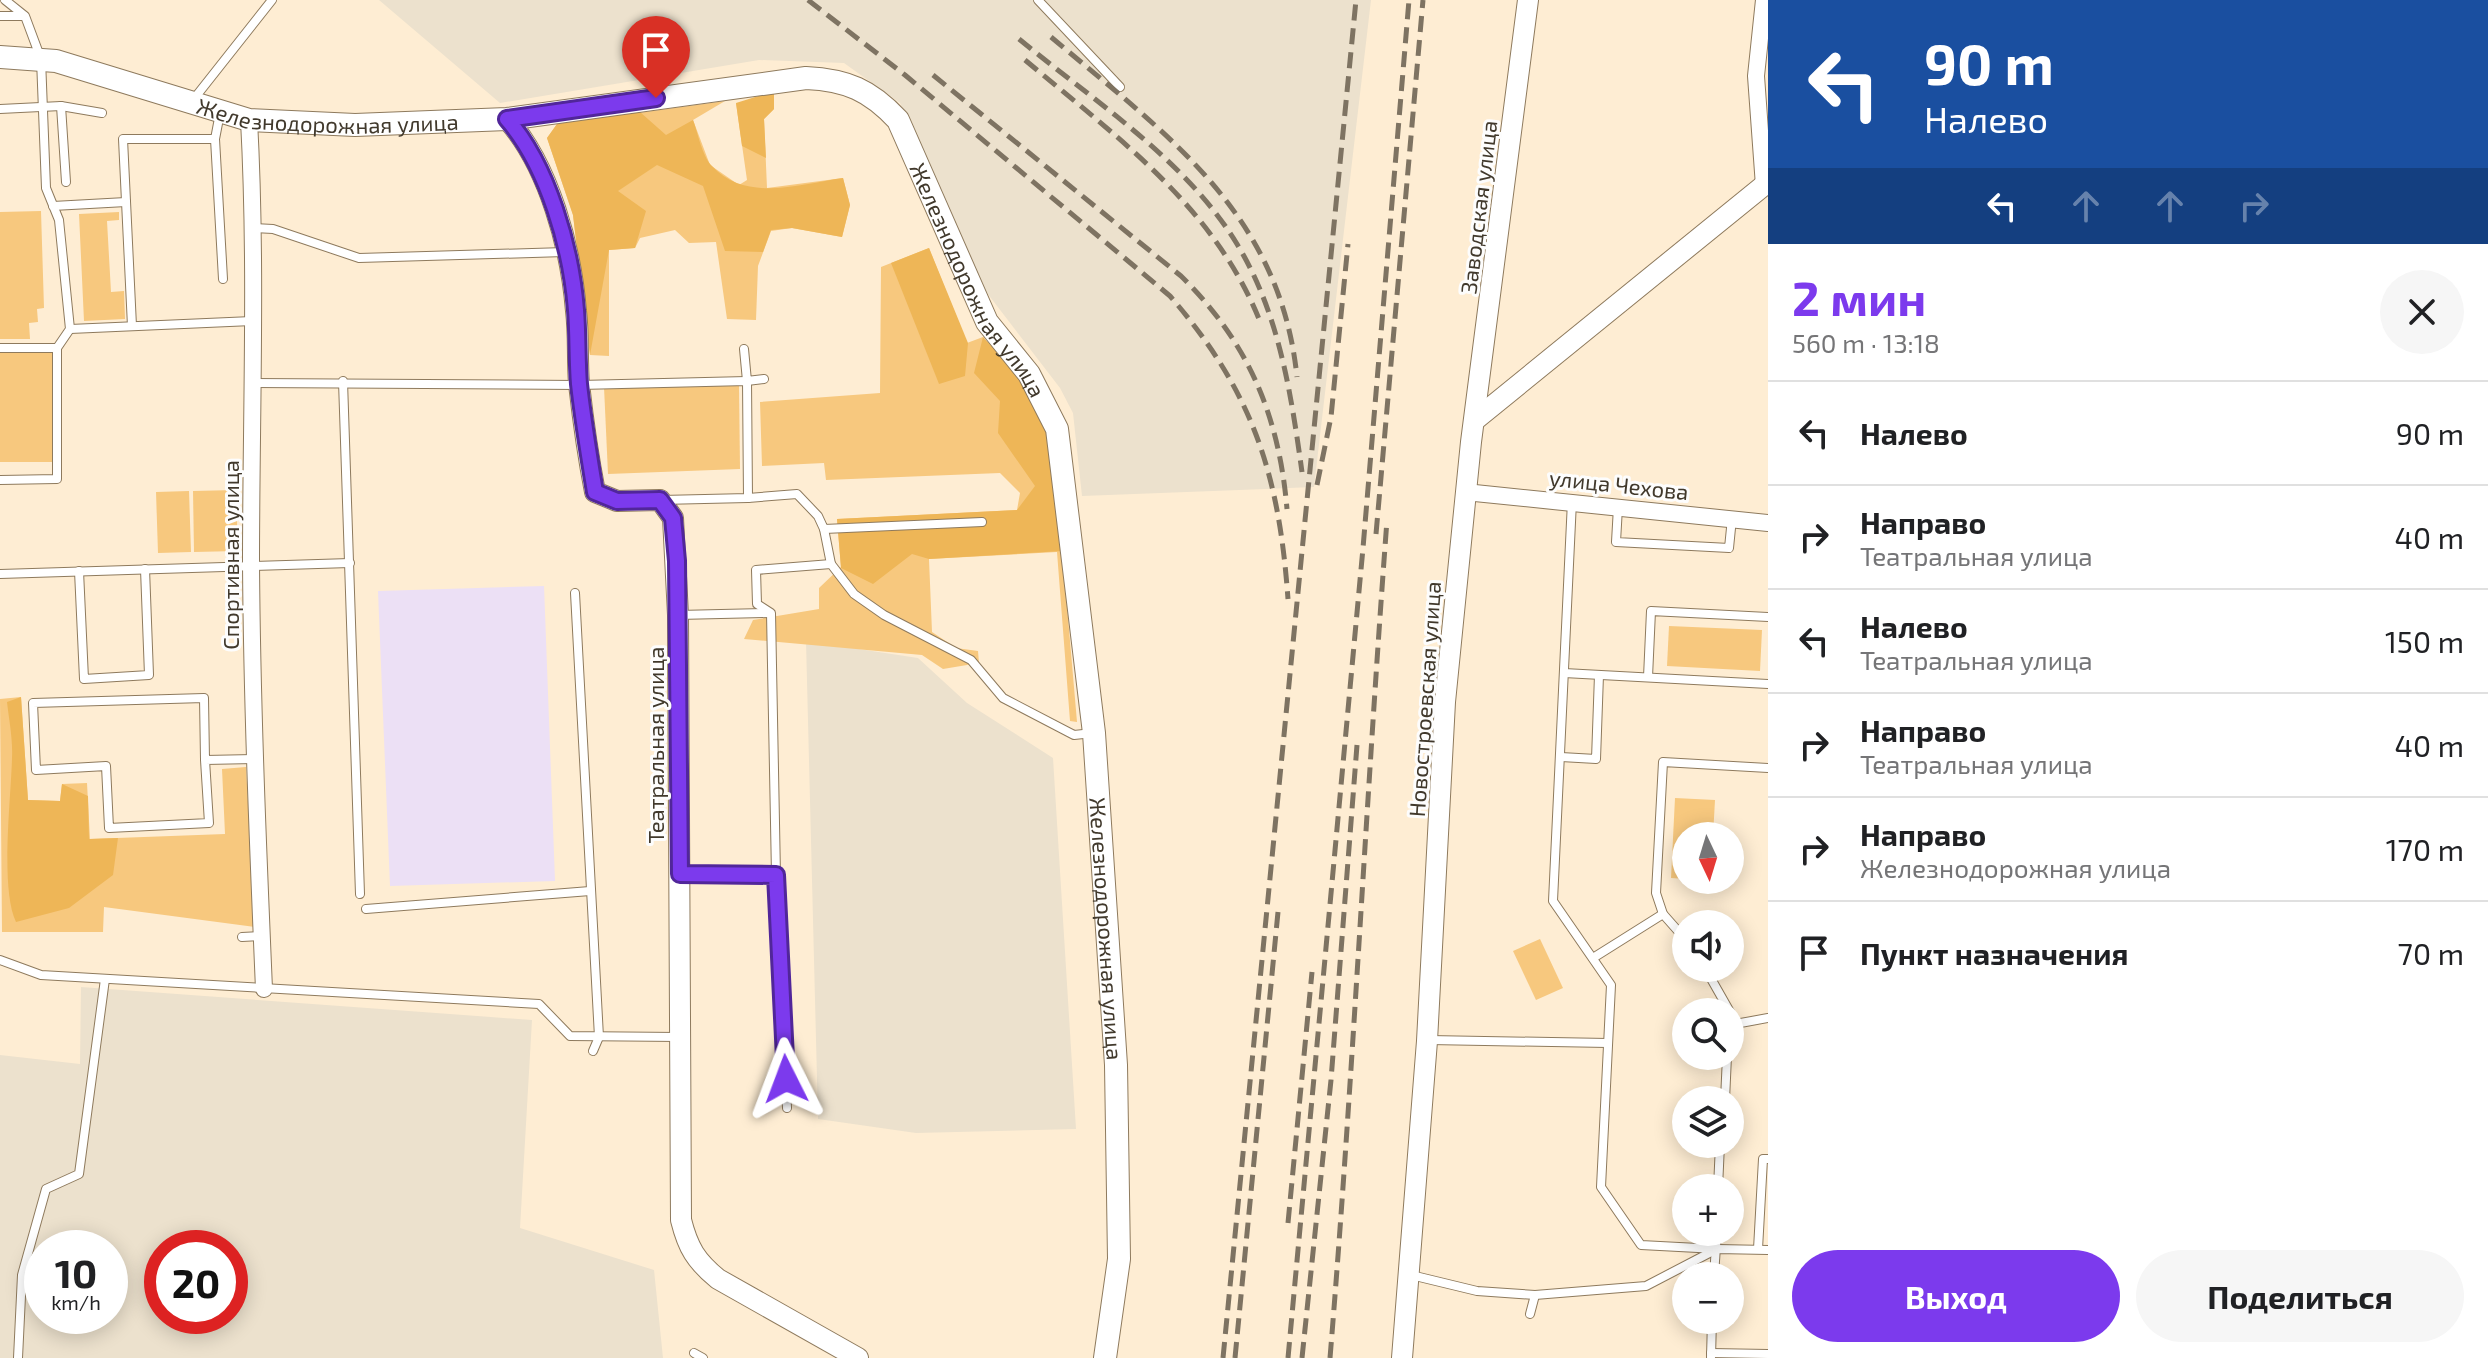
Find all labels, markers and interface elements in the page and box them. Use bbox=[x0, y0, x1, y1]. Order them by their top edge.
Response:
pin bbox=[622, 16, 690, 98]
icon: arrive bbox=[634, 28, 678, 72]
text: 90 m bbox=[1924, 29, 2054, 96]
icon: left bbox=[1792, 32, 1896, 136]
street label: Железнодорожная улица bbox=[194, 92, 459, 138]
text: Налево bbox=[1924, 97, 2048, 140]
street label: Заводская улица bbox=[1454, 119, 1503, 295]
street label: Железнодорожная улица bbox=[905, 159, 1051, 401]
icon: left bbox=[1980, 184, 2024, 228]
icon: ahead bbox=[2064, 184, 2108, 228]
icon: ahead bbox=[2148, 184, 2192, 228]
icon: right bbox=[2232, 184, 2276, 228]
text: 2 мин bbox=[1792, 268, 1926, 326]
button: close bbox=[2380, 270, 2464, 354]
text: 560 m · 13:18 bbox=[1792, 327, 1940, 358]
icon: left bbox=[1792, 411, 1836, 455]
text: Налево bbox=[1860, 415, 1968, 451]
text: 90 m bbox=[2396, 415, 2464, 451]
street label: Спортивная улица bbox=[217, 460, 244, 650]
street label: улица Чехова bbox=[1548, 464, 1690, 505]
text: Направо bbox=[1860, 504, 1986, 540]
icon: right bbox=[1792, 515, 1836, 559]
text: 40 m bbox=[2394, 519, 2464, 555]
text: Театральная улица bbox=[1860, 540, 2093, 571]
street label: Новостроевская улица bbox=[1403, 580, 1446, 818]
text: Налево bbox=[1860, 608, 1968, 644]
icon: left bbox=[1792, 619, 1836, 663]
text: 150 m bbox=[2385, 623, 2464, 659]
text: Театральная улица bbox=[1860, 644, 2093, 675]
street label: Театральная улица bbox=[642, 647, 669, 843]
text: Направо bbox=[1860, 712, 1986, 748]
icon: right bbox=[1792, 723, 1836, 767]
text: 40 m bbox=[2394, 727, 2464, 763]
text: Театральная улица bbox=[1860, 748, 2093, 779]
street label: Железнодорожная улица bbox=[1085, 796, 1129, 1061]
text: Направо bbox=[1860, 816, 1986, 852]
north arrow bbox=[1672, 822, 1744, 894]
map controls bbox=[1672, 822, 1744, 1334]
icon: right bbox=[1792, 827, 1836, 871]
text: 170 m bbox=[2386, 831, 2464, 867]
text: Железнодорожная улица bbox=[1860, 852, 2171, 883]
button: sound bbox=[1672, 910, 1744, 982]
icon: arrive bbox=[1792, 931, 1836, 975]
text: Пункт назначения bbox=[1860, 935, 2128, 971]
text: 70 m bbox=[2398, 935, 2464, 971]
button: search bbox=[1672, 998, 1744, 1070]
position arrow bbox=[744, 1037, 828, 1121]
button: layers bbox=[1672, 1086, 1744, 1158]
button: + bbox=[1672, 1174, 1744, 1246]
speed limit sign: 20 bbox=[144, 1230, 248, 1334]
text: 10 bbox=[55, 1248, 97, 1296]
button: Выход bbox=[1792, 1250, 2120, 1342]
button: Поделиться bbox=[2136, 1250, 2464, 1342]
button: − bbox=[1672, 1262, 1744, 1334]
text: km/h bbox=[51, 1290, 101, 1314]

